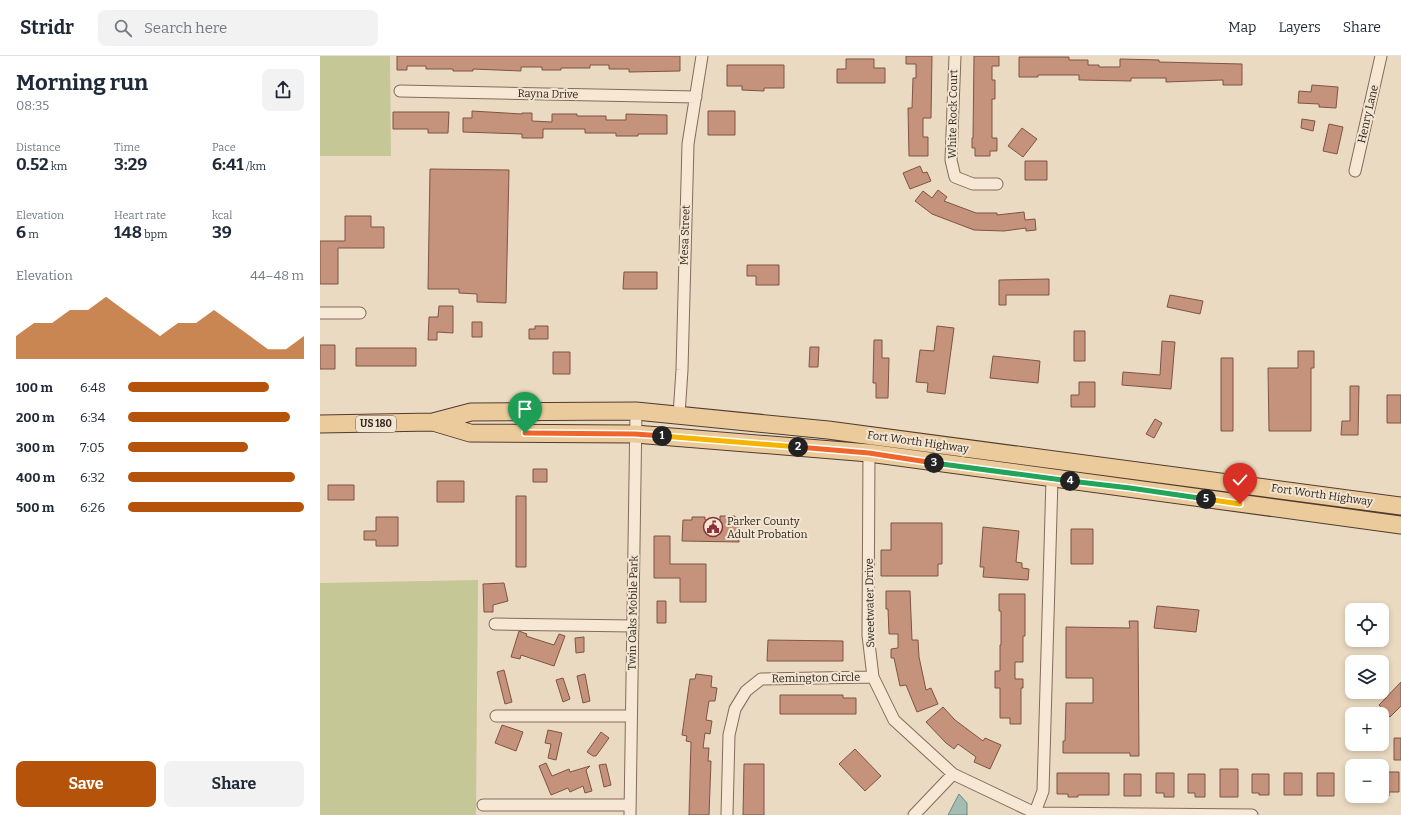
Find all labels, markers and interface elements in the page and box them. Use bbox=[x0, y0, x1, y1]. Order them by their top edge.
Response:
search box bbox=[98, 10, 378, 46]
text: Stridr bbox=[20, 16, 74, 39]
icon: search bbox=[112, 17, 134, 39]
text: Search here bbox=[144, 19, 227, 37]
text: Map bbox=[1228, 19, 1256, 36]
text: Layers bbox=[1278, 19, 1321, 36]
text: Share bbox=[1343, 19, 1381, 36]
text: Morning run bbox=[16, 69, 148, 96]
button: share bbox=[262, 69, 304, 111]
street label: White Rock Court bbox=[946, 69, 960, 159]
street label: Henry Lane bbox=[1355, 84, 1381, 144]
street label: Rayna Drive bbox=[518, 87, 578, 101]
text: 08:35 bbox=[16, 98, 49, 113]
text: Distance bbox=[16, 141, 61, 154]
text: Time bbox=[114, 141, 140, 154]
text: Pace bbox=[212, 141, 236, 154]
text: 0.52 bbox=[16, 154, 49, 175]
text: 3:29 bbox=[114, 154, 147, 175]
text: 6:41 bbox=[212, 154, 244, 175]
text: km bbox=[49, 160, 67, 173]
text: /km bbox=[244, 160, 266, 173]
street label: Mesa Street bbox=[677, 205, 693, 265]
text: Elevation bbox=[16, 209, 64, 222]
text: Heart rate bbox=[114, 209, 166, 222]
text: kcal bbox=[212, 209, 232, 222]
text: 6 bbox=[16, 222, 26, 243]
text: 148 bbox=[114, 222, 142, 243]
text: 39 bbox=[212, 222, 232, 243]
text: m bbox=[26, 228, 39, 241]
text: bpm bbox=[142, 228, 168, 241]
text: Elevation bbox=[16, 268, 73, 283]
text: 44–48 m bbox=[250, 268, 304, 283]
text: 100 m bbox=[16, 380, 53, 395]
text: 6:48 bbox=[80, 380, 106, 395]
pin bbox=[508, 392, 542, 433]
icon: arrive bbox=[514, 398, 536, 420]
text: 200 m bbox=[16, 410, 55, 425]
text: 6:34 bbox=[80, 410, 105, 425]
road number: US 180 bbox=[356, 416, 396, 432]
pin: 1 bbox=[652, 426, 672, 446]
street label: Fort Worth Highway bbox=[866, 428, 970, 456]
text: 1 bbox=[660, 429, 664, 442]
pin: 2 bbox=[788, 437, 808, 457]
text: 300 m bbox=[16, 440, 55, 455]
text: 7:05 bbox=[80, 440, 105, 455]
text: 2 bbox=[795, 440, 801, 453]
pin: 3 bbox=[924, 453, 944, 473]
text: 3 bbox=[931, 456, 937, 469]
pin bbox=[1223, 463, 1257, 504]
icon: check bbox=[1229, 469, 1251, 491]
text: 400 m bbox=[16, 470, 55, 485]
text: 6:32 bbox=[80, 470, 105, 485]
pin: 4 bbox=[1060, 471, 1080, 491]
text: 4 bbox=[1067, 474, 1073, 487]
street label: Fort Worth Highway bbox=[1270, 481, 1374, 509]
pin: 5 bbox=[1196, 489, 1216, 509]
text: 5 bbox=[1203, 492, 1209, 505]
text: 500 m bbox=[16, 500, 54, 515]
text: 6:26 bbox=[80, 500, 105, 515]
place label: Parker County Adult Probation bbox=[727, 515, 808, 541]
public building icon: Parker County Adult Probation bbox=[702, 516, 724, 538]
street label: Twin Oaks Mobile Park bbox=[625, 555, 641, 671]
street label: Sweetwater Drive bbox=[863, 558, 877, 648]
map controls bbox=[1345, 603, 1389, 803]
button: locate bbox=[1345, 603, 1389, 647]
button: layers bbox=[1345, 655, 1389, 699]
street label: Remington Circle bbox=[772, 671, 860, 685]
button: + bbox=[1345, 707, 1389, 751]
button: − bbox=[1345, 759, 1389, 803]
button: Save bbox=[16, 761, 156, 807]
button: Share bbox=[164, 761, 304, 807]

